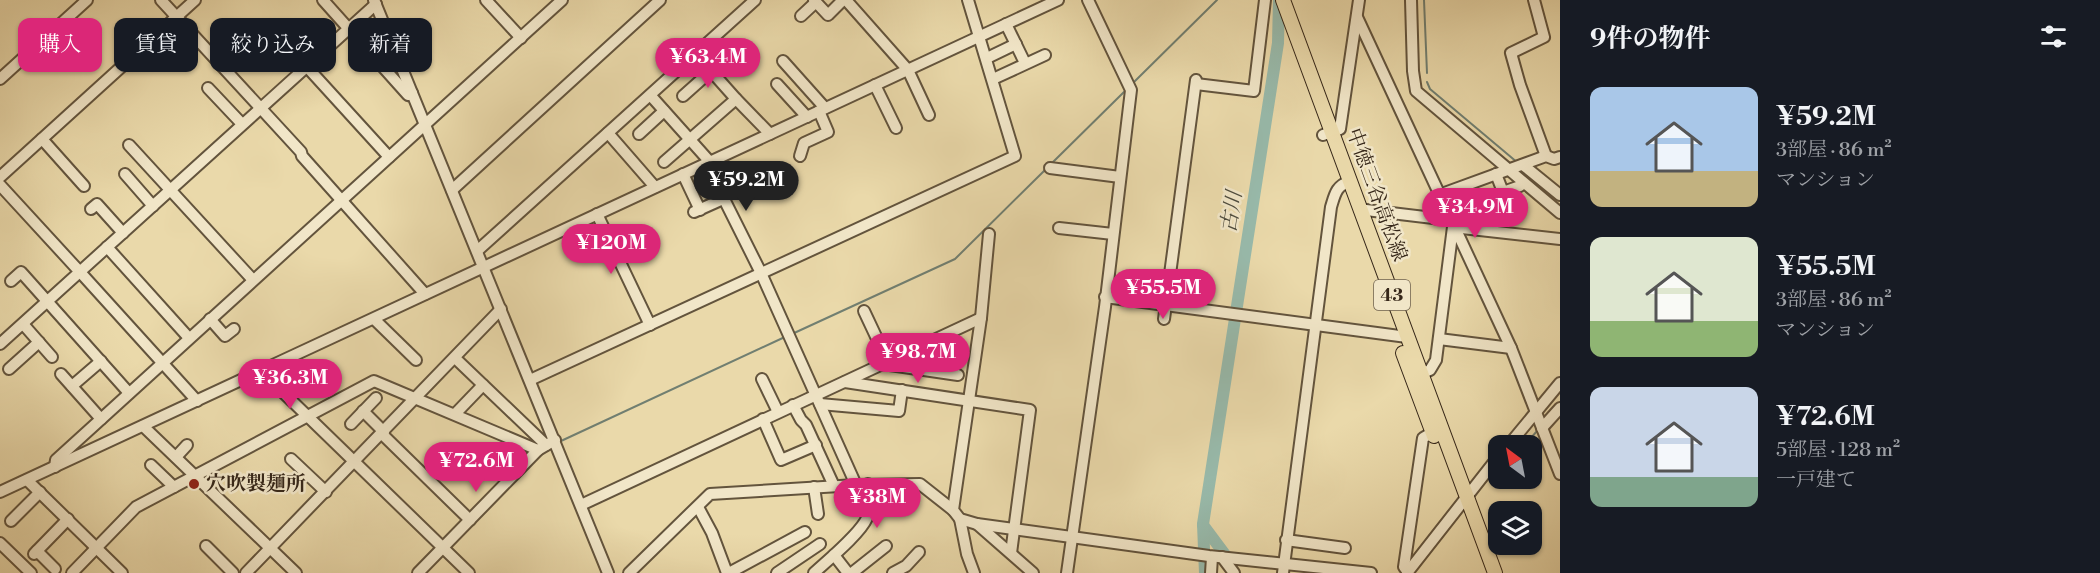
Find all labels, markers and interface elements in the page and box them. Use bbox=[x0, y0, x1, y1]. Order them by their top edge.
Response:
chip: 購入 bbox=[18, 18, 102, 72]
chip: 賃貸 bbox=[114, 18, 198, 72]
chip: 絞り込み bbox=[210, 18, 336, 72]
chip: 新着 bbox=[348, 18, 432, 72]
icon: filters bbox=[2037, 20, 2070, 53]
text: 9件の物件 bbox=[1590, 23, 1710, 55]
pin: ¥63.4M bbox=[659, 38, 757, 89]
text: ¥63.4M bbox=[669, 45, 747, 70]
text: ¥59.2M bbox=[1776, 101, 1876, 133]
icon: home bbox=[1638, 111, 1710, 183]
street label: 中徳三谷高松線 bbox=[1340, 125, 1412, 265]
text: 3部屋 · 86 m² bbox=[1776, 138, 1892, 163]
pin: ¥59.2M bbox=[697, 161, 795, 212]
text: ¥59.2M bbox=[708, 168, 784, 193]
text: マンション bbox=[1776, 168, 1875, 193]
water label: 古川 bbox=[1216, 187, 1248, 235]
pin: ¥34.9M bbox=[1426, 188, 1524, 239]
text: ¥34.9M bbox=[1436, 195, 1514, 220]
pin: ¥120M bbox=[569, 224, 653, 275]
text: ¥120M bbox=[576, 231, 646, 256]
text: ¥55.5M bbox=[1776, 251, 1876, 283]
icon: home bbox=[1638, 261, 1710, 333]
pin: ¥55.5M bbox=[1114, 269, 1212, 320]
text: ¥55.5M bbox=[1125, 276, 1201, 301]
road number: 43 bbox=[1374, 280, 1410, 310]
text: 3部屋 · 86 m² bbox=[1776, 288, 1892, 313]
text: マンション bbox=[1776, 318, 1875, 343]
pin: ¥98.7M bbox=[869, 333, 967, 384]
text: ¥98.7M bbox=[880, 340, 956, 365]
pin: ¥36.3M bbox=[241, 359, 339, 410]
text: ¥36.3M bbox=[252, 366, 328, 391]
text: ¥72.6M bbox=[1776, 401, 1875, 433]
icon: home bbox=[1638, 411, 1710, 483]
north arrow bbox=[1488, 435, 1542, 489]
map controls bbox=[1488, 435, 1542, 555]
text: 5部屋 · 128 m² bbox=[1776, 438, 1900, 463]
pin: ¥72.6M bbox=[427, 442, 525, 493]
text: ¥72.6M bbox=[438, 449, 514, 474]
text: 一戸建て bbox=[1776, 468, 1856, 493]
place label: 穴吹製麺所 bbox=[206, 472, 306, 497]
marker: 穴吹製麺所 bbox=[187, 477, 201, 491]
pin: ¥38M bbox=[841, 478, 913, 529]
text: ¥38M bbox=[848, 485, 906, 510]
button: layers bbox=[1488, 501, 1542, 555]

